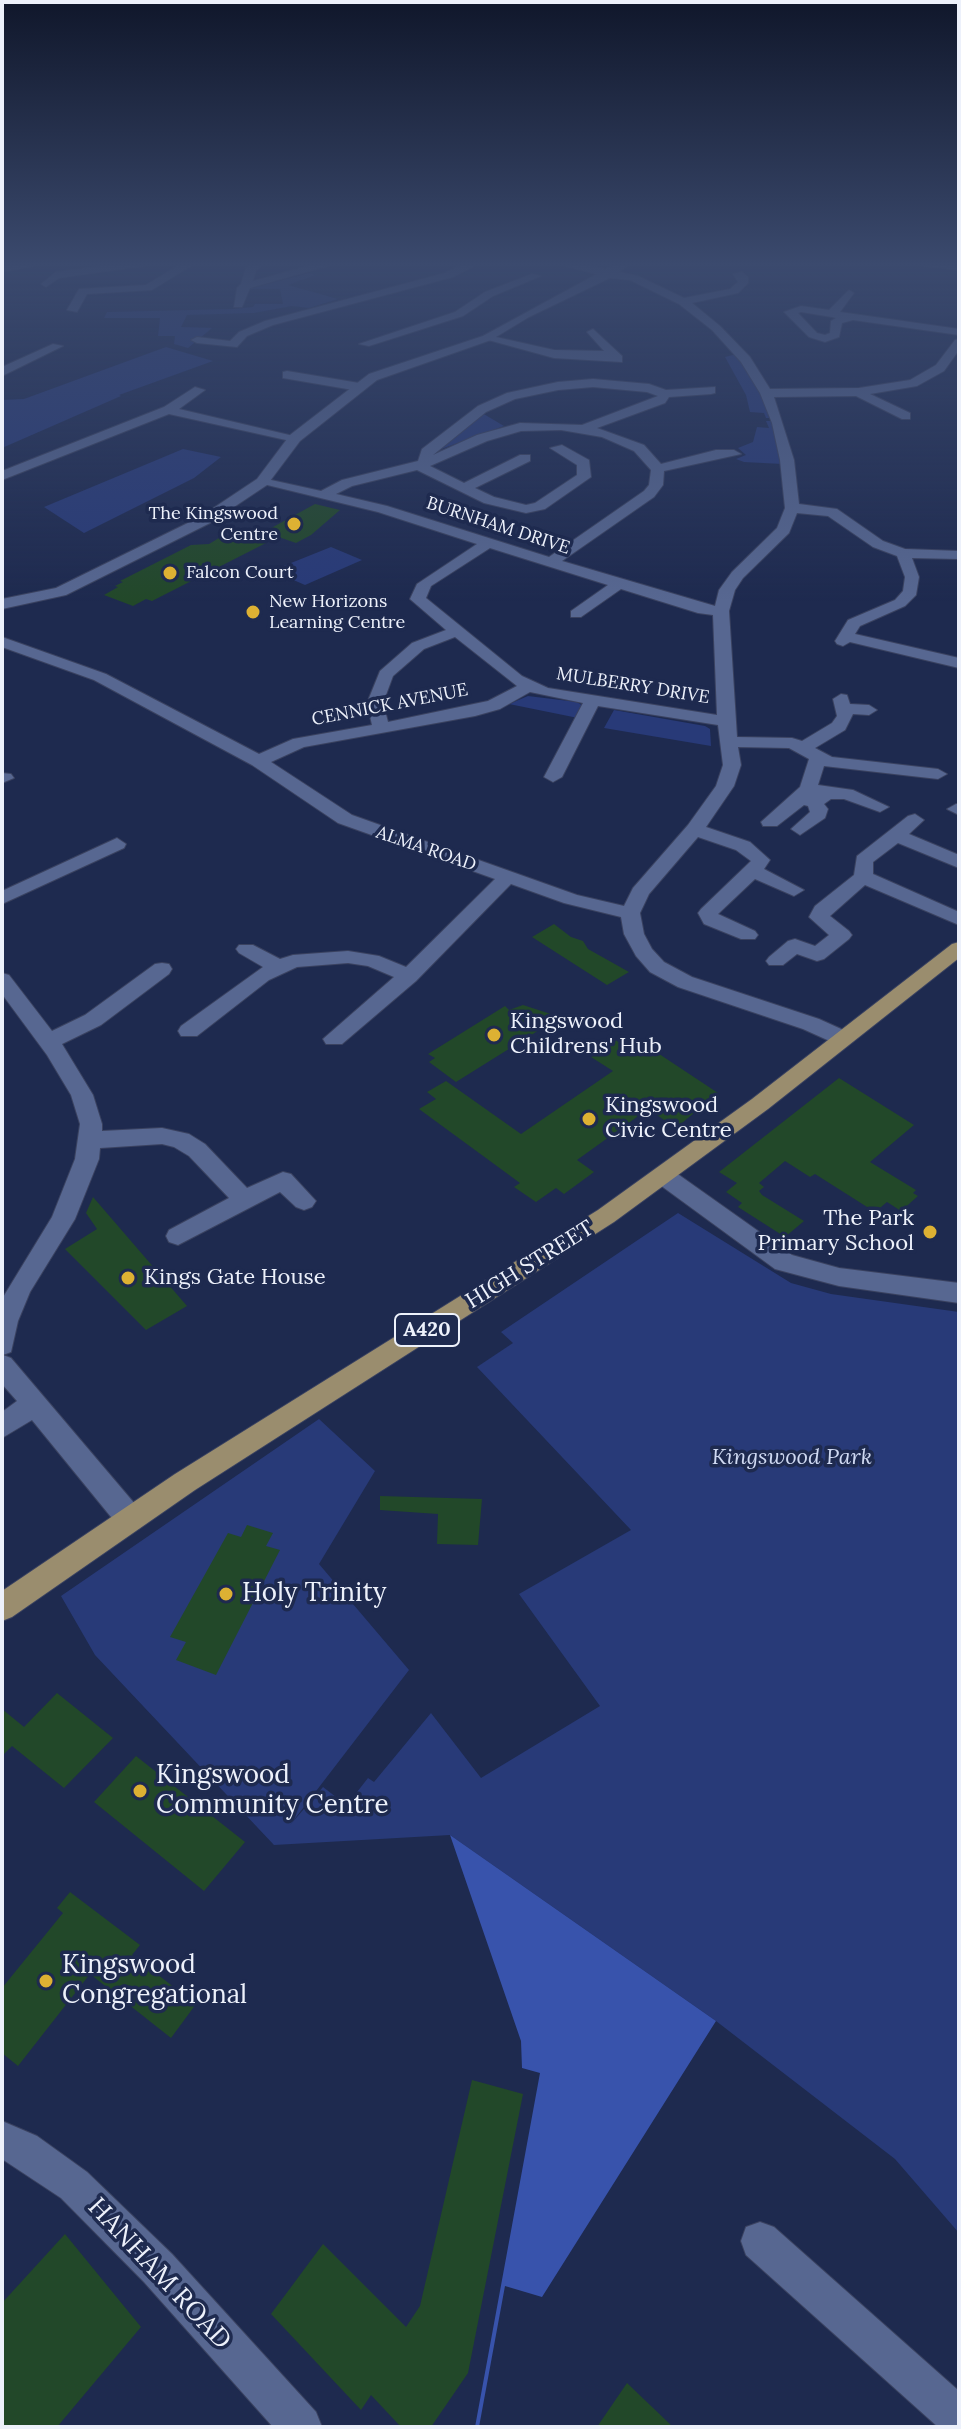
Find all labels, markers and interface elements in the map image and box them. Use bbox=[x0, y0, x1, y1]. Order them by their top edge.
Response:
street label: BURNHAM DRIVE bbox=[423, 493, 573, 559]
place label: The Kingswood Centre bbox=[149, 503, 278, 546]
marker: The Kingswood Centre bbox=[285, 515, 303, 533]
place label: Falcon Court bbox=[186, 562, 294, 584]
marker: Falcon Court bbox=[161, 564, 179, 582]
place label: New Horizons Learning Centre bbox=[269, 591, 405, 634]
marker: New Horizons Learning Centre bbox=[244, 603, 262, 621]
street label: MULBERRY DRIVE bbox=[555, 663, 711, 709]
street label: CENNICK AVENUE bbox=[310, 679, 470, 731]
street label: ALMA ROAD bbox=[373, 822, 479, 876]
place label: Kingswood Childrens' Hub bbox=[510, 1009, 662, 1060]
marker: Kingswood Childrens' Hub bbox=[485, 1026, 503, 1044]
place label: Kingswood Civic Centre bbox=[605, 1093, 732, 1144]
marker: Kingswood Civic Centre bbox=[580, 1110, 598, 1128]
place label: The Park Primary School bbox=[758, 1206, 914, 1258]
street label: HIGH STREET bbox=[461, 1215, 599, 1315]
marker: The Park Primary School bbox=[921, 1223, 939, 1241]
place label: Kings Gate House bbox=[144, 1265, 326, 1291]
marker: Kings Gate House bbox=[119, 1269, 137, 1287]
road number: A420 bbox=[395, 1314, 459, 1346]
park label: Kingswood Park bbox=[712, 1445, 872, 1471]
place label: Holy Trinity bbox=[242, 1578, 387, 1610]
marker: Holy Trinity bbox=[217, 1585, 235, 1603]
place label: Kingswood Community Centre bbox=[156, 1760, 389, 1822]
marker: Kingswood Community Centre bbox=[131, 1782, 149, 1800]
place label: Kingswood Congregational bbox=[62, 1950, 247, 2012]
marker: Kingswood Congregational bbox=[37, 1972, 55, 1990]
street label: HANHAM ROAD bbox=[81, 2192, 237, 2356]

